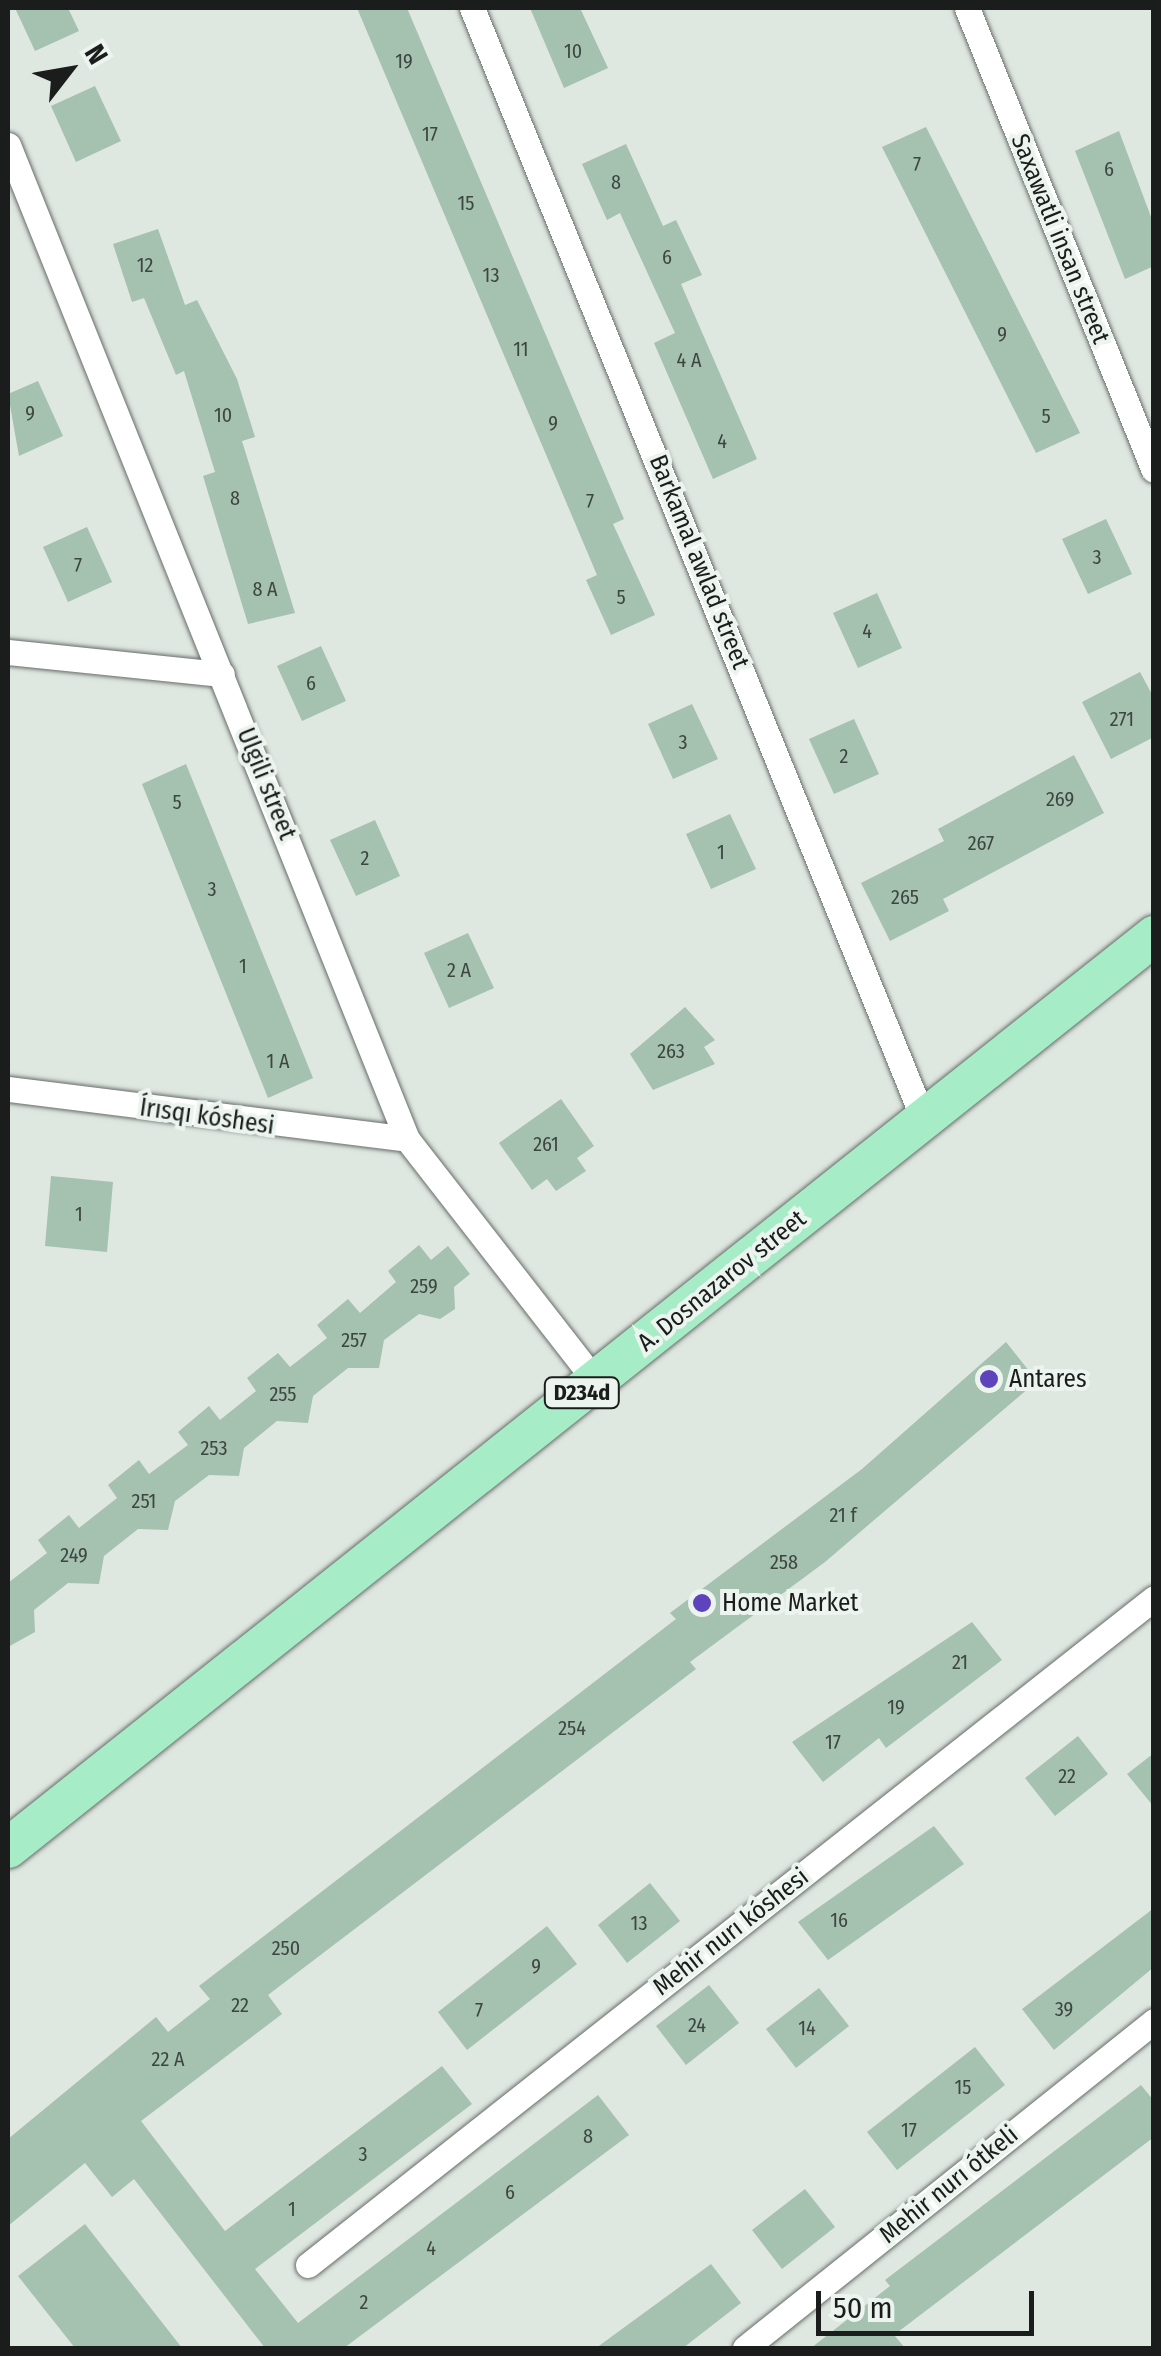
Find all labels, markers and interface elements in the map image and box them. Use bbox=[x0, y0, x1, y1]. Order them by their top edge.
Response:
north arrow bbox=[20, 20, 120, 120]
text: N bbox=[78, 39, 115, 70]
house number: 10 bbox=[564, 39, 582, 63]
house number: 19 bbox=[395, 49, 413, 73]
house number: 17 bbox=[422, 122, 438, 146]
street label: Saxawatli insan street bbox=[1004, 130, 1116, 348]
house number: 7 bbox=[913, 152, 921, 176]
house number: 6 bbox=[1104, 157, 1114, 181]
house number: 8 bbox=[611, 170, 621, 194]
house number: 15 bbox=[458, 191, 474, 215]
house number: 6 bbox=[662, 245, 672, 269]
house number: 12 bbox=[137, 253, 153, 277]
house number: 13 bbox=[483, 263, 499, 287]
house number: 9 bbox=[997, 322, 1007, 346]
house number: 11 bbox=[513, 337, 529, 361]
house number: 4 А bbox=[677, 348, 701, 372]
house number: 9 bbox=[25, 401, 35, 425]
house number: 10 bbox=[214, 403, 232, 427]
house number: 5 bbox=[1041, 404, 1051, 428]
house number: 9 bbox=[548, 411, 558, 435]
house number: 4 bbox=[717, 429, 727, 453]
street label: Barkamal awlad street bbox=[642, 451, 756, 673]
house number: 8 bbox=[230, 486, 240, 510]
house number: 7 bbox=[586, 489, 594, 513]
house number: 3 bbox=[1092, 545, 1102, 569]
house number: 7 bbox=[74, 553, 82, 577]
house number: 8 А bbox=[252, 577, 278, 601]
house number: 5 bbox=[616, 585, 626, 609]
house number: 4 bbox=[862, 619, 872, 643]
house number: 6 bbox=[306, 671, 316, 695]
house number: 271 bbox=[1110, 707, 1134, 731]
street label: Ulgili street bbox=[230, 724, 302, 844]
house number: 3 bbox=[678, 730, 688, 754]
house number: 2 bbox=[840, 744, 848, 768]
house number: 269 bbox=[1046, 787, 1074, 811]
house number: 5 bbox=[172, 790, 182, 814]
house number: 267 bbox=[968, 831, 994, 855]
house number: 1 bbox=[717, 840, 725, 864]
house number: 2 bbox=[361, 846, 369, 870]
house number: 3 bbox=[207, 877, 217, 901]
house number: 265 bbox=[891, 885, 919, 909]
house number: 1 bbox=[239, 954, 247, 978]
house number: 2 А bbox=[447, 958, 471, 982]
house number: 263 bbox=[657, 1039, 685, 1063]
house number: 1 А bbox=[266, 1049, 290, 1073]
street label: Írısqı kóshesi bbox=[138, 1093, 276, 1141]
house number: 261 bbox=[533, 1132, 559, 1156]
house number: 1 bbox=[75, 1202, 83, 1226]
street label: A. Dosnazarov street bbox=[632, 1204, 812, 1358]
house number: 259 bbox=[410, 1274, 438, 1298]
house number: 257 bbox=[341, 1328, 367, 1352]
place label: Antares bbox=[1009, 1364, 1087, 1394]
marker: Antares bbox=[978, 1368, 1000, 1390]
road number: D234d bbox=[542, 1376, 622, 1410]
house number: 255 bbox=[269, 1382, 297, 1406]
house number: 253 bbox=[201, 1436, 227, 1460]
house number: 251 bbox=[132, 1489, 156, 1513]
house number: 21 f bbox=[830, 1503, 856, 1527]
house number: 249 bbox=[60, 1543, 88, 1567]
house number: 258 bbox=[770, 1550, 798, 1574]
place label: Home Market bbox=[722, 1588, 858, 1618]
marker: Home Market bbox=[691, 1592, 713, 1614]
house number: 21 bbox=[952, 1650, 968, 1674]
house number: 19 bbox=[887, 1695, 905, 1719]
house number: 254 bbox=[558, 1716, 586, 1740]
house number: 17 bbox=[825, 1730, 841, 1754]
house number: 22 bbox=[1058, 1764, 1076, 1788]
street label: Mehir nurı kóshesi bbox=[647, 1862, 815, 2002]
house number: 16 bbox=[830, 1908, 848, 1932]
house number: 13 bbox=[631, 1911, 647, 1935]
house number: 250 bbox=[272, 1936, 300, 1960]
house number: 9 bbox=[531, 1954, 541, 1978]
house number: 22 bbox=[231, 1993, 249, 2017]
house number: 39 bbox=[1055, 1997, 1073, 2021]
house number: 7 bbox=[475, 1998, 483, 2022]
house number: 24 bbox=[688, 2013, 706, 2037]
house number: 14 bbox=[798, 2016, 816, 2040]
house number: 22 А bbox=[152, 2047, 184, 2071]
house number: 15 bbox=[955, 2075, 971, 2099]
house number: 17 bbox=[901, 2118, 917, 2142]
street label: Mehir nurı ótkeli bbox=[874, 2120, 1024, 2250]
house number: 8 bbox=[583, 2124, 593, 2148]
house number: 3 bbox=[358, 2142, 368, 2166]
house number: 6 bbox=[505, 2180, 515, 2204]
house number: 1 bbox=[288, 2197, 296, 2221]
house number: 4 bbox=[426, 2236, 436, 2260]
scale bar bbox=[821, 2271, 1038, 2333]
house number: 2 bbox=[360, 2290, 368, 2314]
text: 50 m bbox=[833, 2290, 893, 2326]

